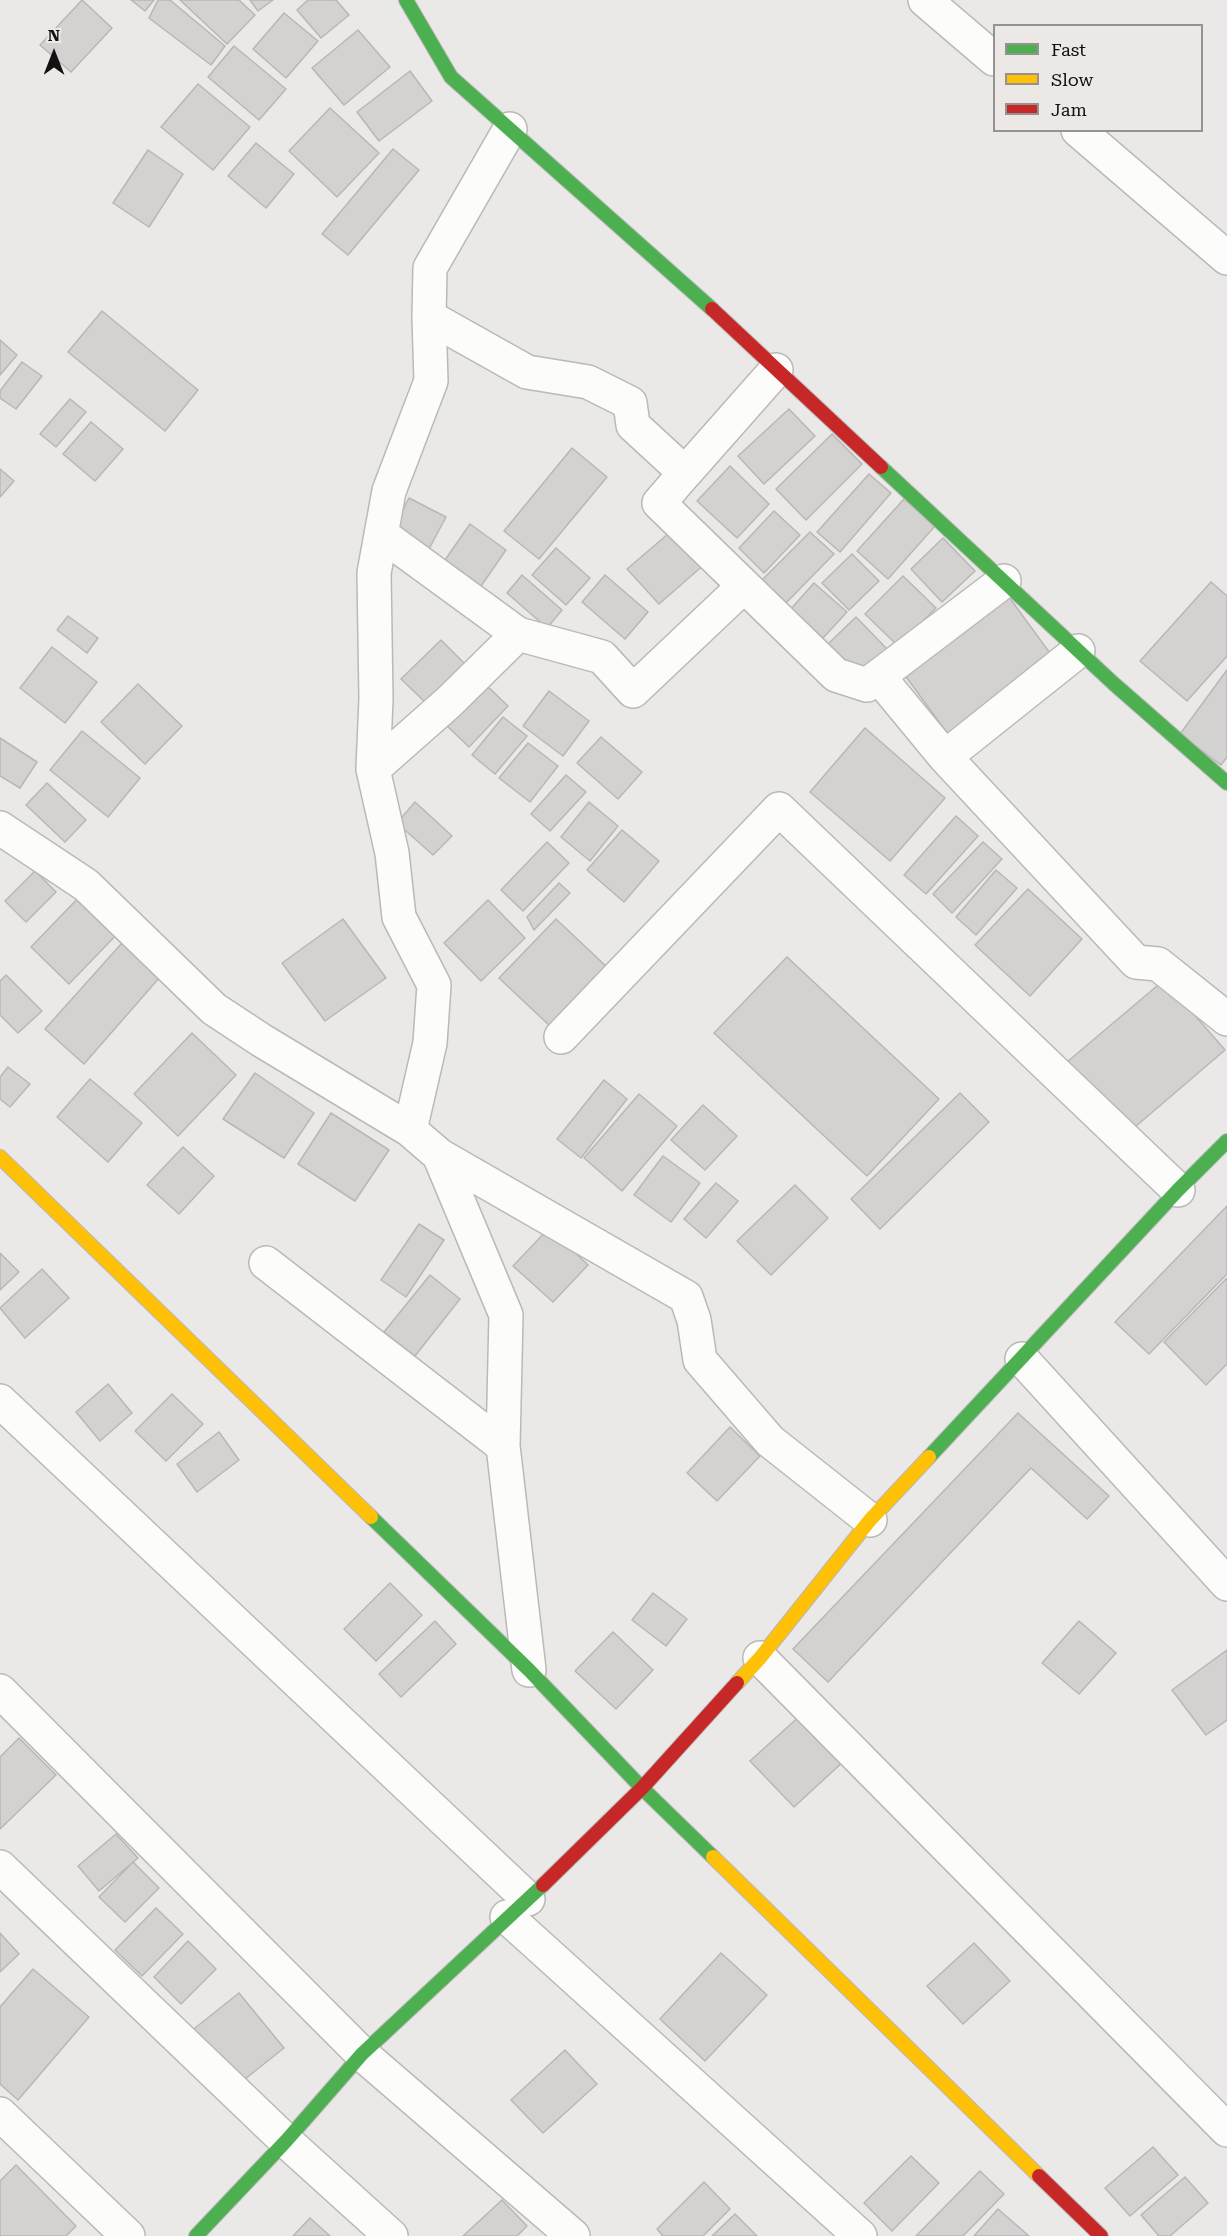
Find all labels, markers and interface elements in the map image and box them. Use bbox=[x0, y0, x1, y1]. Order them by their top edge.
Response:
north arrow bbox=[24, 24, 84, 84]
legend bbox=[993, 24, 1203, 132]
text: N bbox=[48, 26, 60, 45]
text: Fast bbox=[1051, 39, 1086, 60]
text: Slow bbox=[1051, 69, 1093, 90]
text: Jam bbox=[1051, 99, 1087, 120]

